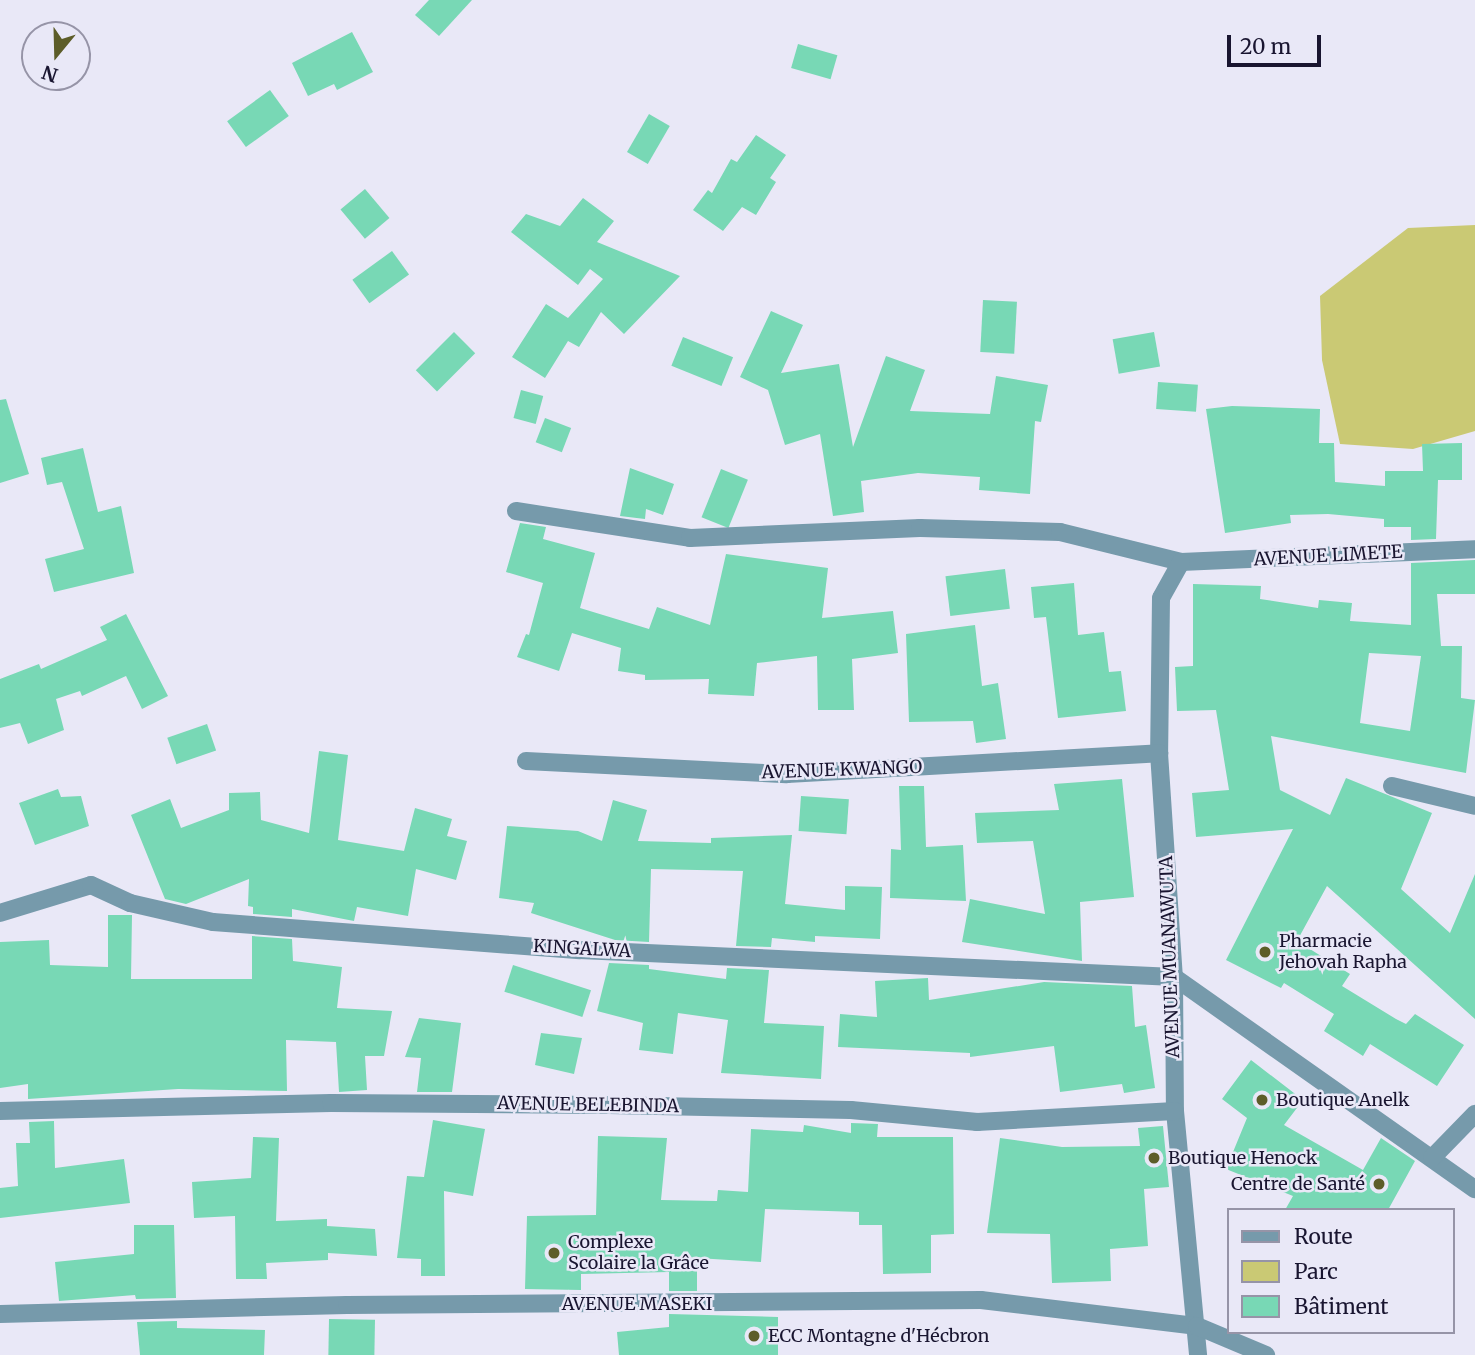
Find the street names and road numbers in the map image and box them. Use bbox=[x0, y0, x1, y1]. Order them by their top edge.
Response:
street label: AVENUE LIMETE bbox=[1253, 541, 1403, 571]
street label: AVENUE KWANGO bbox=[761, 756, 923, 784]
street label: AVENUE MUANAWUTA bbox=[1156, 855, 1184, 1059]
street label: KINGALWA bbox=[532, 936, 632, 962]
street label: AVENUE BELEBINDA bbox=[497, 1093, 679, 1117]
street label: AVENUE MASEKI bbox=[562, 1293, 712, 1315]

